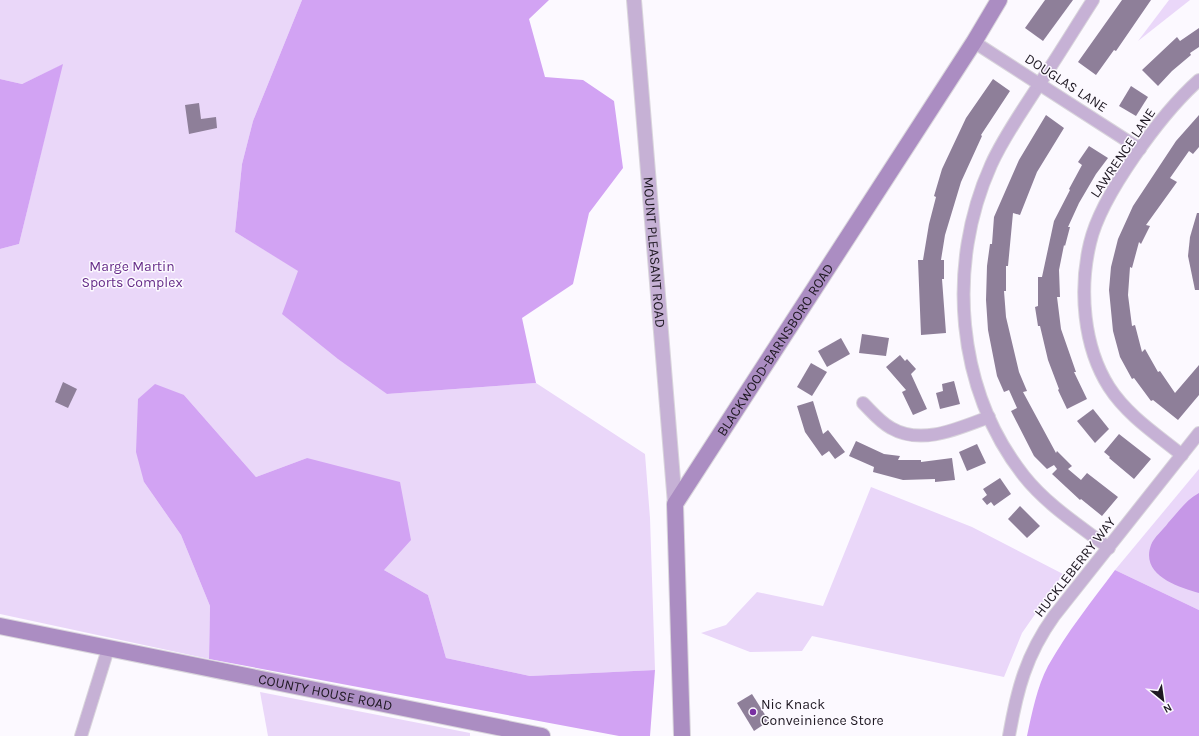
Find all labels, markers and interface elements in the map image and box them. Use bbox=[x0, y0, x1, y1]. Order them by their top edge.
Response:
street label: DOUGLAS LANE bbox=[1022, 50, 1110, 116]
street label: LAWRENCE LANE bbox=[1087, 105, 1159, 201]
street label: MOUNT PLEASANT ROAD bbox=[640, 176, 669, 328]
park label: Marge Martin Sports Complex bbox=[81, 258, 183, 291]
street label: BLACKWOOD-BARNSBORO ROAD bbox=[713, 260, 837, 439]
street label: HUCKLEBERRY WAY bbox=[1031, 513, 1119, 620]
street label: COUNTY HOUSE ROAD bbox=[257, 670, 394, 714]
north arrow bbox=[1143, 680, 1183, 720]
place label: Nic Knack Conveinience Store bbox=[761, 696, 884, 729]
text: N bbox=[1161, 701, 1174, 716]
marker: Nic Knack Conveinience Store bbox=[748, 707, 758, 717]

